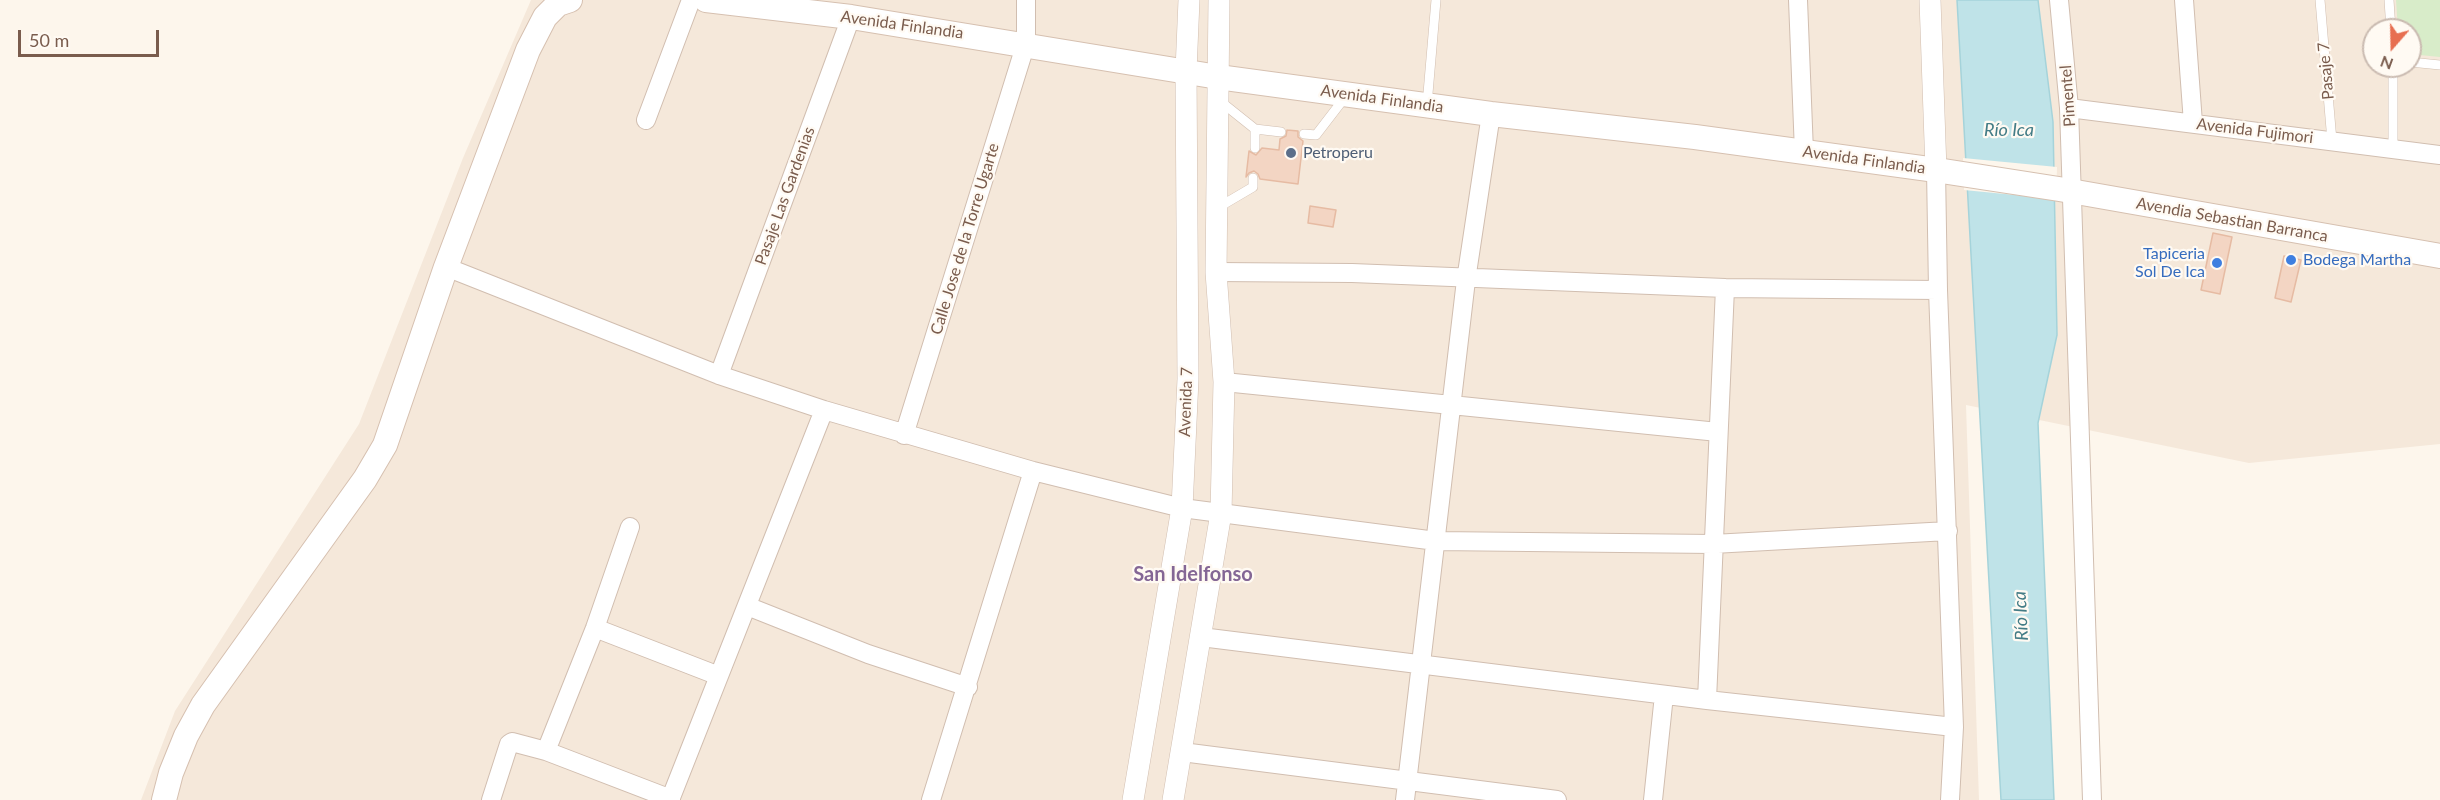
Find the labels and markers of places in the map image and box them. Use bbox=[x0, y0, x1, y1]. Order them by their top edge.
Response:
place label: Petroperu bbox=[1303, 143, 1373, 163]
marker: Petroperu bbox=[1284, 146, 1298, 160]
place label: Tapiceria Sol De Ica bbox=[2135, 244, 2205, 282]
place label: Bodega Martha bbox=[2303, 250, 2411, 270]
marker: Bodega Martha bbox=[2284, 253, 2298, 267]
marker: Tapiceria Sol De Ica bbox=[2210, 256, 2224, 270]

